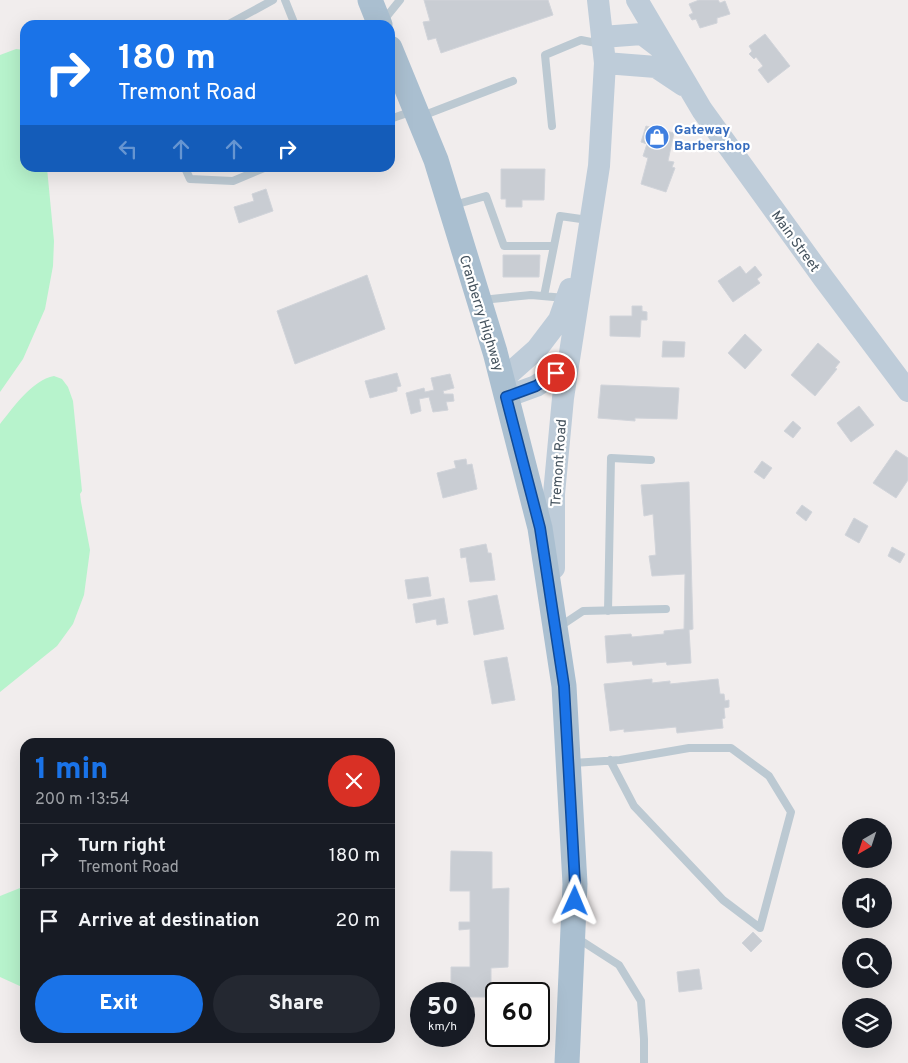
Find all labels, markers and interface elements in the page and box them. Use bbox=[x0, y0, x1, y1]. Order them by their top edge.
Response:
text: 180 m bbox=[118, 37, 216, 81]
icon: right bbox=[35, 40, 100, 105]
text: Tremont Road bbox=[118, 80, 257, 107]
place label: Gateway Barbershop bbox=[674, 122, 750, 155]
shop icon: Gateway Barbershop bbox=[644, 124, 670, 150]
icon: left bbox=[114, 135, 142, 163]
icon: ahead bbox=[167, 135, 195, 163]
icon: ahead bbox=[220, 135, 248, 163]
icon: right bbox=[273, 135, 301, 163]
street label: Main Street bbox=[767, 208, 823, 276]
street label: Cranberry Highway bbox=[455, 253, 506, 374]
pin bbox=[535, 352, 577, 394]
icon: arrive bbox=[542, 359, 570, 387]
street label: Tremont Road bbox=[548, 419, 571, 508]
text: 1 min bbox=[35, 752, 108, 789]
button: close bbox=[328, 755, 380, 807]
text: 200 m · 13:54 bbox=[35, 790, 129, 810]
north arrow bbox=[842, 818, 892, 868]
map controls bbox=[842, 818, 892, 1048]
text: Turn right bbox=[78, 834, 166, 858]
icon: right bbox=[35, 842, 63, 870]
text: 180 m bbox=[329, 844, 380, 868]
text: Tremont Road bbox=[78, 858, 179, 878]
position arrow bbox=[548, 874, 600, 926]
button: sound bbox=[842, 878, 892, 928]
icon: arrive bbox=[35, 907, 63, 935]
text: Arrive at destination bbox=[78, 909, 259, 933]
text: 20 m bbox=[336, 909, 380, 933]
button: search bbox=[842, 938, 892, 988]
button: Exit bbox=[35, 975, 203, 1033]
button: Share bbox=[213, 975, 380, 1033]
speed limit sign: 60 bbox=[485, 982, 550, 1047]
text: 50 bbox=[427, 992, 458, 1024]
button: layers bbox=[842, 998, 892, 1048]
text: km/h bbox=[428, 1019, 457, 1035]

